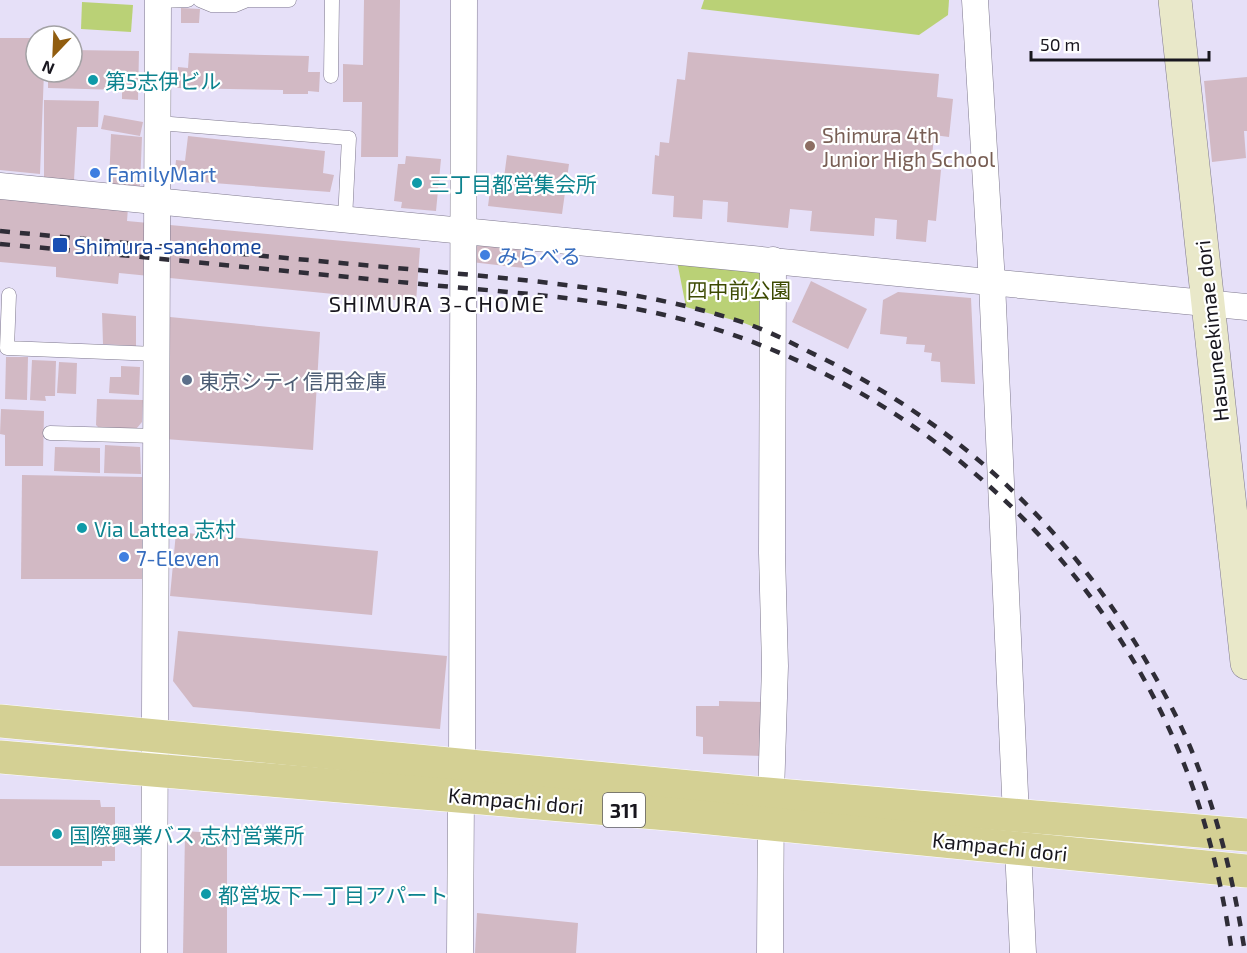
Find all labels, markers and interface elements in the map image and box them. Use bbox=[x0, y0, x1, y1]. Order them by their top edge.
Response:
north arrow bbox=[24, 24, 84, 84]
scale bar bbox=[1031, 24, 1210, 62]
text: 50 m bbox=[1040, 33, 1080, 55]
text: N bbox=[39, 57, 57, 79]
place label: 第5志伊ビル bbox=[105, 68, 221, 93]
marker: 第5志伊ビル bbox=[86, 73, 100, 87]
place label: Shimura 4th Junior High School bbox=[822, 122, 996, 171]
marker: Shimura 4th Junior High School bbox=[803, 139, 817, 153]
place label: FamilyMart bbox=[107, 161, 216, 186]
marker: FamilyMart bbox=[88, 166, 102, 180]
place label: 三丁目都営集会所 bbox=[429, 171, 597, 196]
marker: 三丁目都営集会所 bbox=[410, 176, 424, 190]
place label: Shimura-sanchome bbox=[74, 233, 261, 258]
marker: Shimura-sanchome bbox=[51, 236, 69, 254]
street label: Hasuneekimae dori bbox=[1189, 239, 1233, 423]
place label: みらべる bbox=[497, 243, 581, 268]
marker: みらべる bbox=[478, 248, 492, 262]
park label: 四中前公園 bbox=[687, 277, 792, 302]
district label: SHIMURA 3-CHOME bbox=[329, 290, 545, 316]
place label: 東京シティ信用金庫 bbox=[199, 368, 387, 393]
marker: 東京シティ信用金庫 bbox=[180, 373, 194, 387]
place label: Via Lattea 志村 bbox=[94, 516, 236, 541]
marker: Via Lattea 志村 bbox=[75, 521, 89, 535]
place label: 7-Eleven bbox=[136, 545, 219, 570]
marker: 7-Eleven bbox=[117, 550, 131, 564]
street label: Kampachi dori bbox=[447, 782, 585, 818]
road number: 311 bbox=[603, 793, 645, 827]
place label: 国際興業バス 志村営業所 bbox=[69, 822, 305, 847]
street label: Kampachi dori bbox=[931, 826, 1069, 866]
marker: 国際興業バス 志村営業所 bbox=[50, 827, 64, 841]
place label: 都営坂下一丁目アパート bbox=[218, 882, 449, 907]
marker: 都営坂下一丁目アパート bbox=[199, 887, 213, 901]

